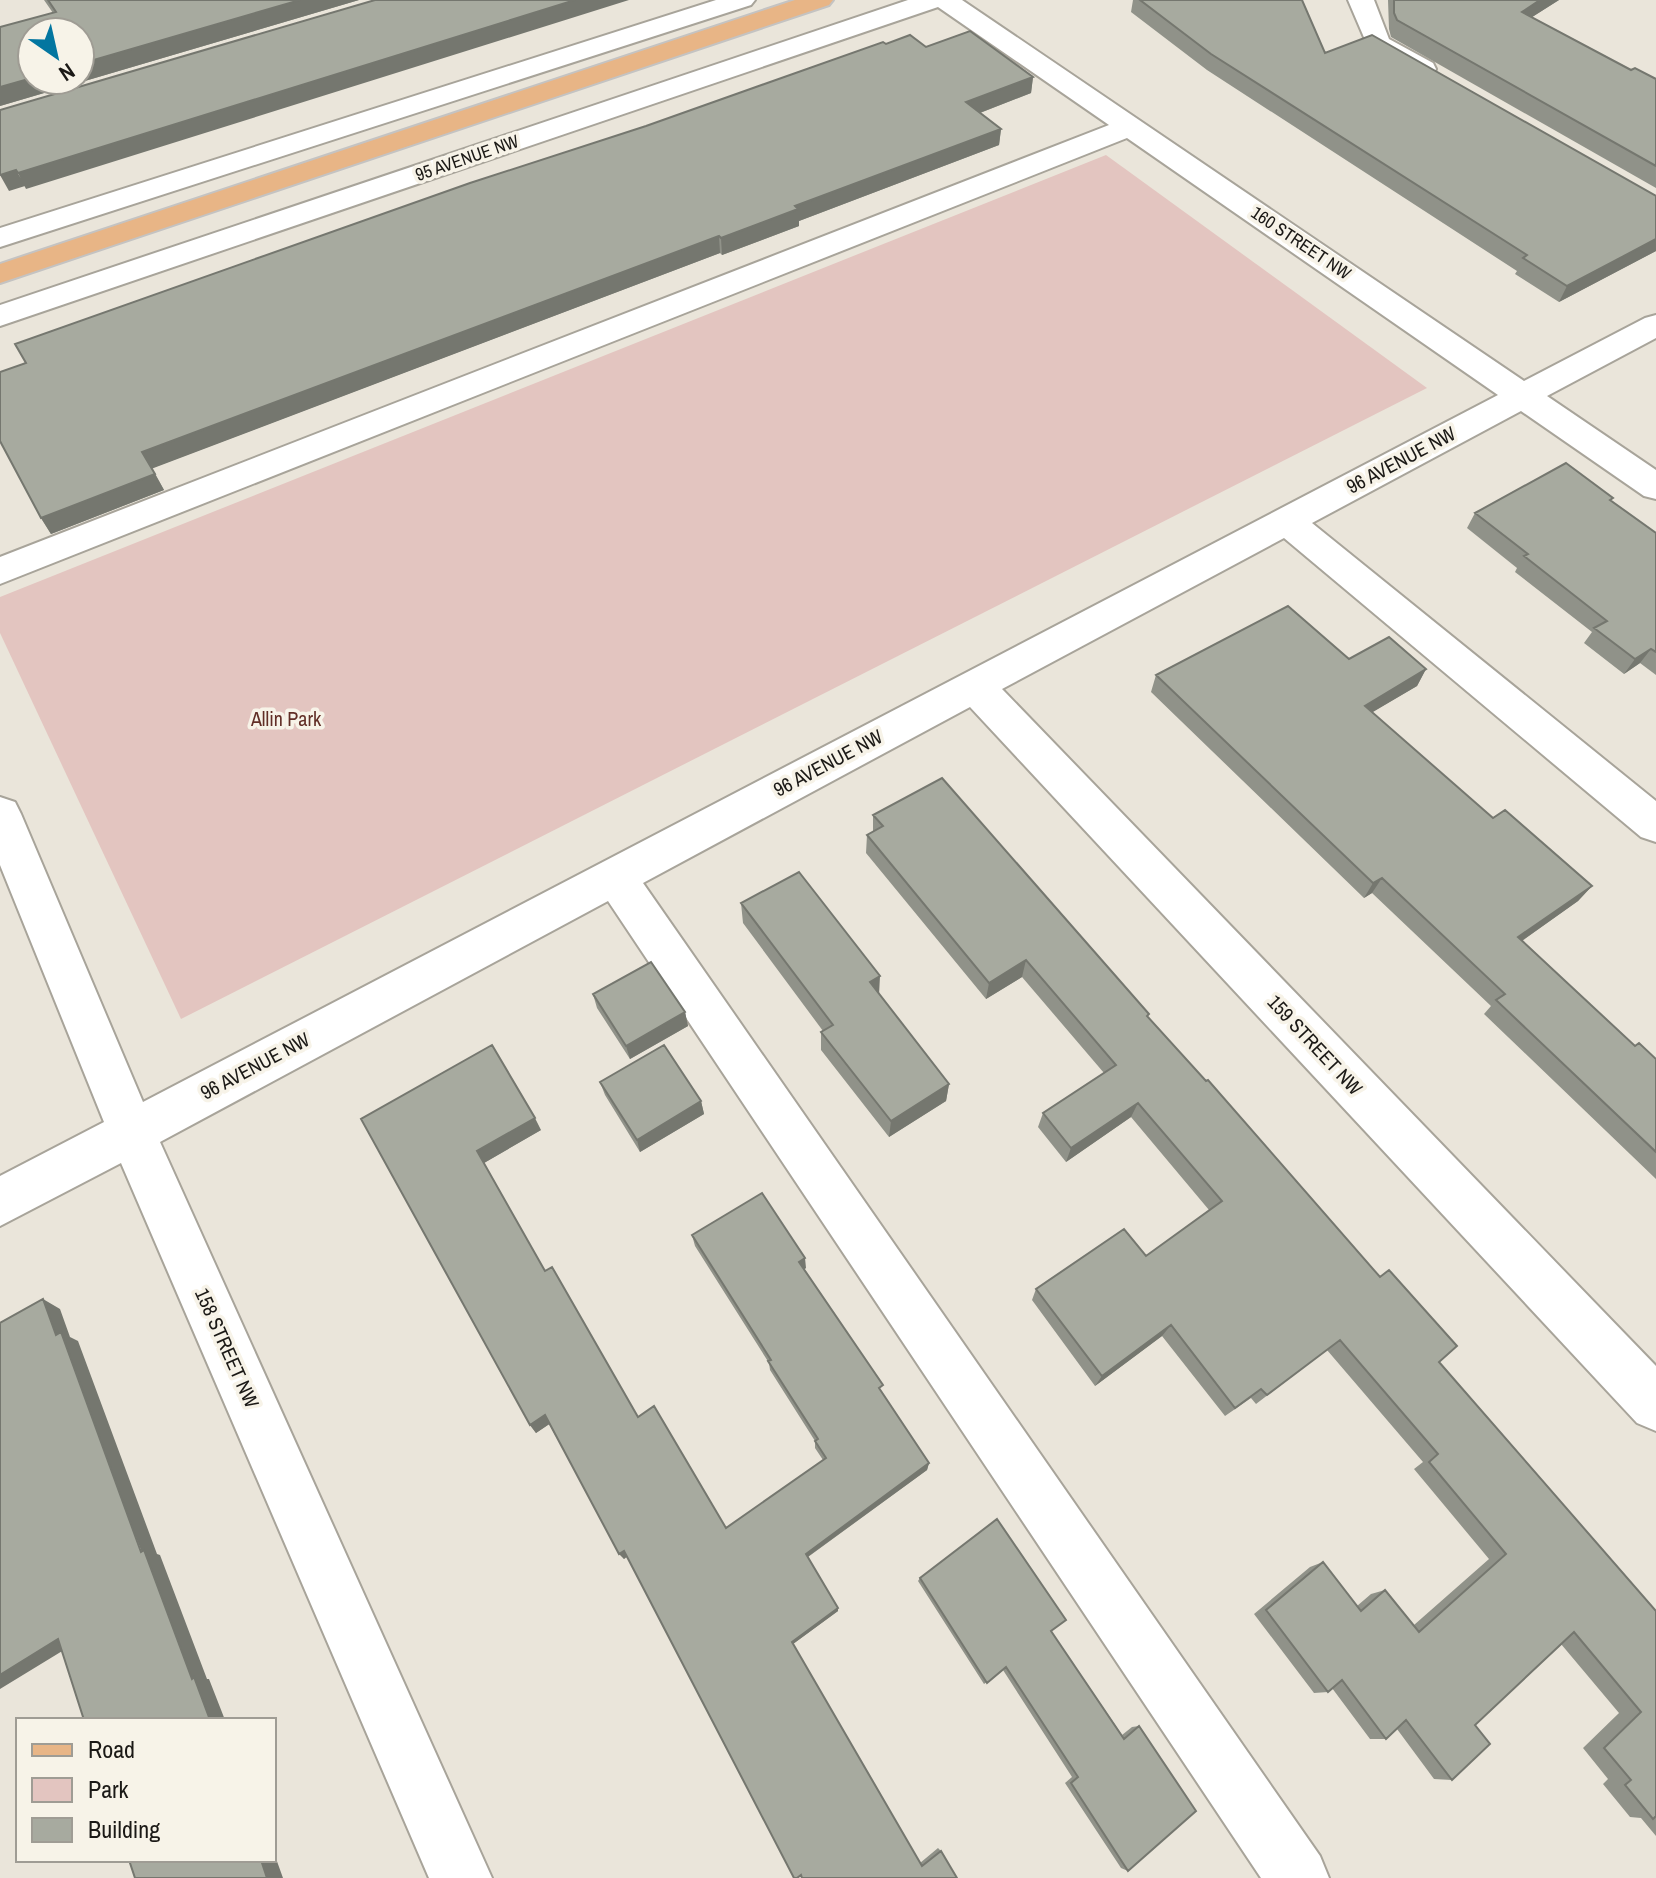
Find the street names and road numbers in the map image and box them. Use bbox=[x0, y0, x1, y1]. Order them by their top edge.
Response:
street label: 95 AVENUE NW bbox=[412, 128, 522, 187]
street label: 160 STREET NW bbox=[1246, 200, 1356, 285]
street label: 96 AVENUE NW bbox=[1341, 419, 1461, 500]
street label: 96 AVENUE NW bbox=[768, 722, 888, 803]
street label: 159 STREET NW bbox=[1262, 989, 1369, 1101]
street label: 96 AVENUE NW bbox=[195, 1025, 315, 1106]
street label: 158 STREET NW bbox=[189, 1284, 266, 1412]

